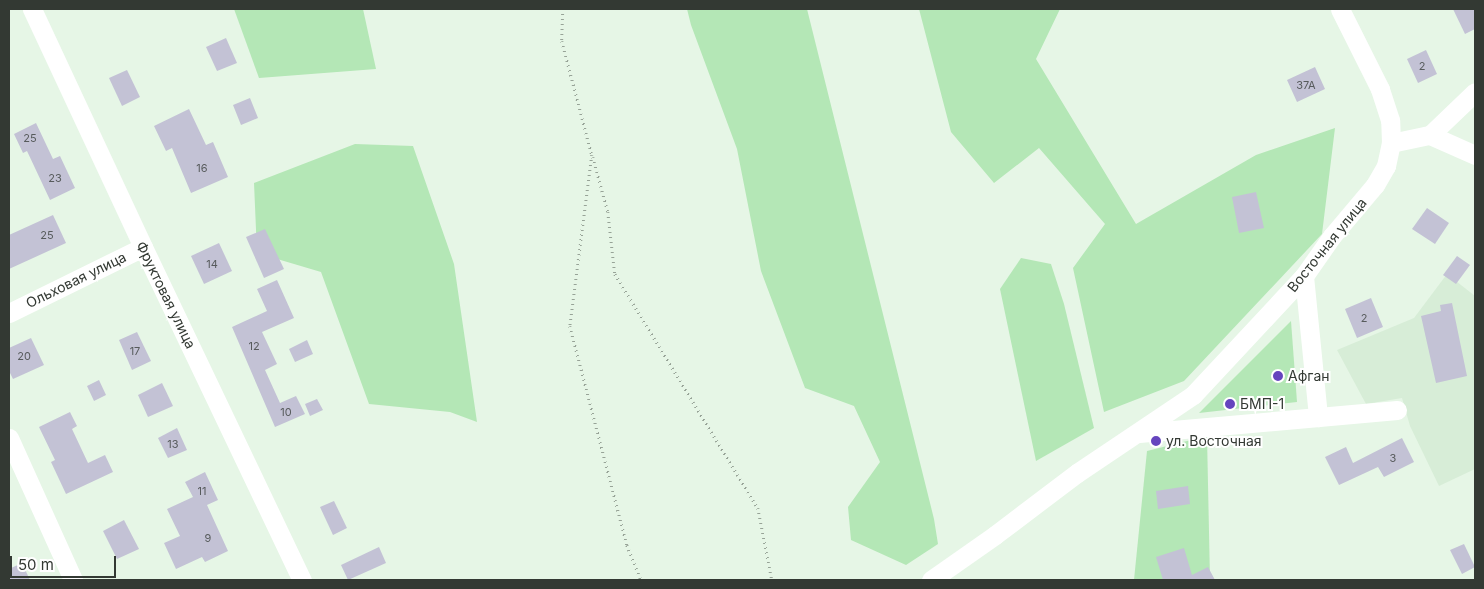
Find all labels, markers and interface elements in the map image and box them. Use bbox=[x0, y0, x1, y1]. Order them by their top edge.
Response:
house number: 2 bbox=[1419, 59, 1425, 73]
house number: 37А bbox=[1296, 78, 1316, 92]
house number: 25 bbox=[23, 131, 37, 145]
house number: 16 bbox=[196, 161, 208, 175]
house number: 23 bbox=[48, 171, 62, 185]
street label: Восточная улица bbox=[1284, 195, 1370, 295]
house number: 25 bbox=[40, 228, 54, 242]
street label: Фруктовая улица bbox=[133, 239, 199, 351]
street label: Ольховая улица bbox=[23, 249, 129, 311]
house number: 14 bbox=[206, 257, 218, 271]
house number: 2 bbox=[1361, 311, 1367, 325]
house number: 12 bbox=[248, 339, 260, 353]
house number: 17 bbox=[130, 344, 140, 358]
house number: 20 bbox=[17, 349, 31, 363]
place label: Афган bbox=[1288, 368, 1330, 384]
marker: Афган bbox=[1272, 370, 1284, 382]
place label: БМП-1 bbox=[1240, 396, 1284, 412]
marker: БМП-1 bbox=[1224, 398, 1236, 410]
house number: 10 bbox=[280, 405, 292, 419]
place label: ул. Восточная bbox=[1166, 433, 1262, 449]
marker: ул. Восточная bbox=[1150, 435, 1162, 447]
house number: 13 bbox=[167, 437, 179, 451]
house number: 3 bbox=[1390, 451, 1396, 465]
house number: 11 bbox=[198, 484, 206, 498]
house number: 9 bbox=[205, 531, 211, 545]
scale bar bbox=[12, 546, 119, 578]
text: 50 m bbox=[18, 555, 54, 574]

